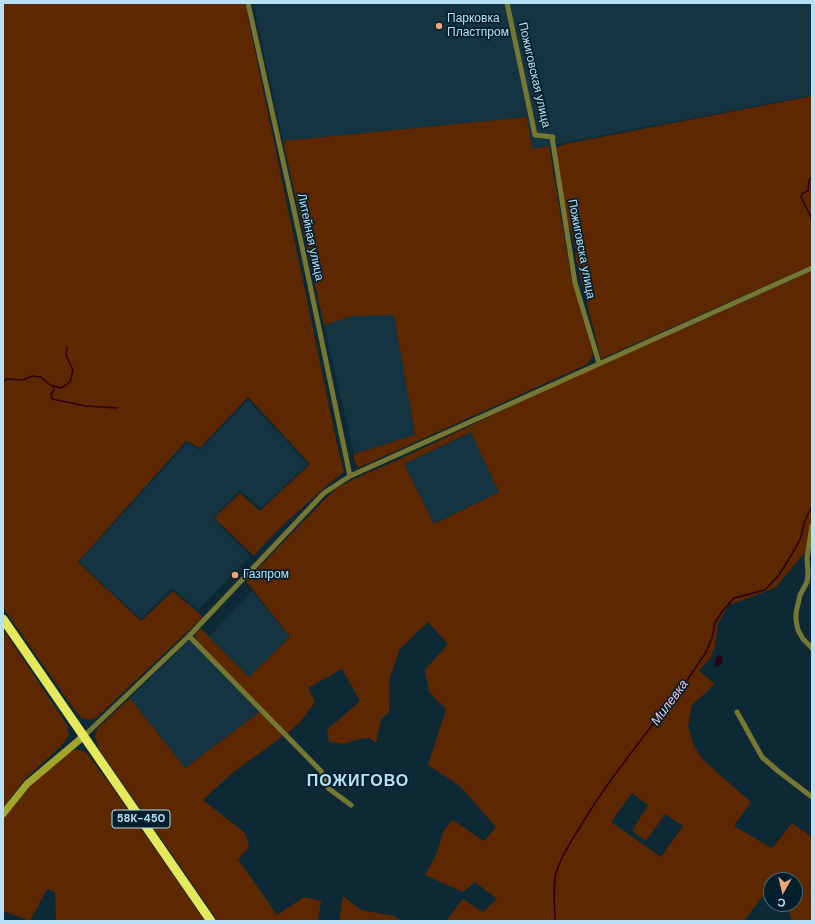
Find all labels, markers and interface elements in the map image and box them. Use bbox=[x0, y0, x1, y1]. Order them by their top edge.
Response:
place label: Парковка Пластпром bbox=[447, 12, 509, 40]
marker: Парковка Пластпром bbox=[434, 21, 444, 31]
street label: Пожиговская улица bbox=[515, 21, 553, 129]
street label: Литейная улица bbox=[294, 192, 326, 282]
street label: Пожиговска улица bbox=[564, 198, 598, 300]
place label: Газпром bbox=[243, 568, 289, 582]
marker: Газпром bbox=[230, 570, 240, 580]
water label: Милевка bbox=[648, 677, 692, 729]
district label: ПОЖИГОВО bbox=[307, 772, 409, 792]
road number: 58К-450 bbox=[112, 810, 170, 828]
north arrow bbox=[763, 872, 803, 912]
text: С bbox=[777, 895, 786, 910]

